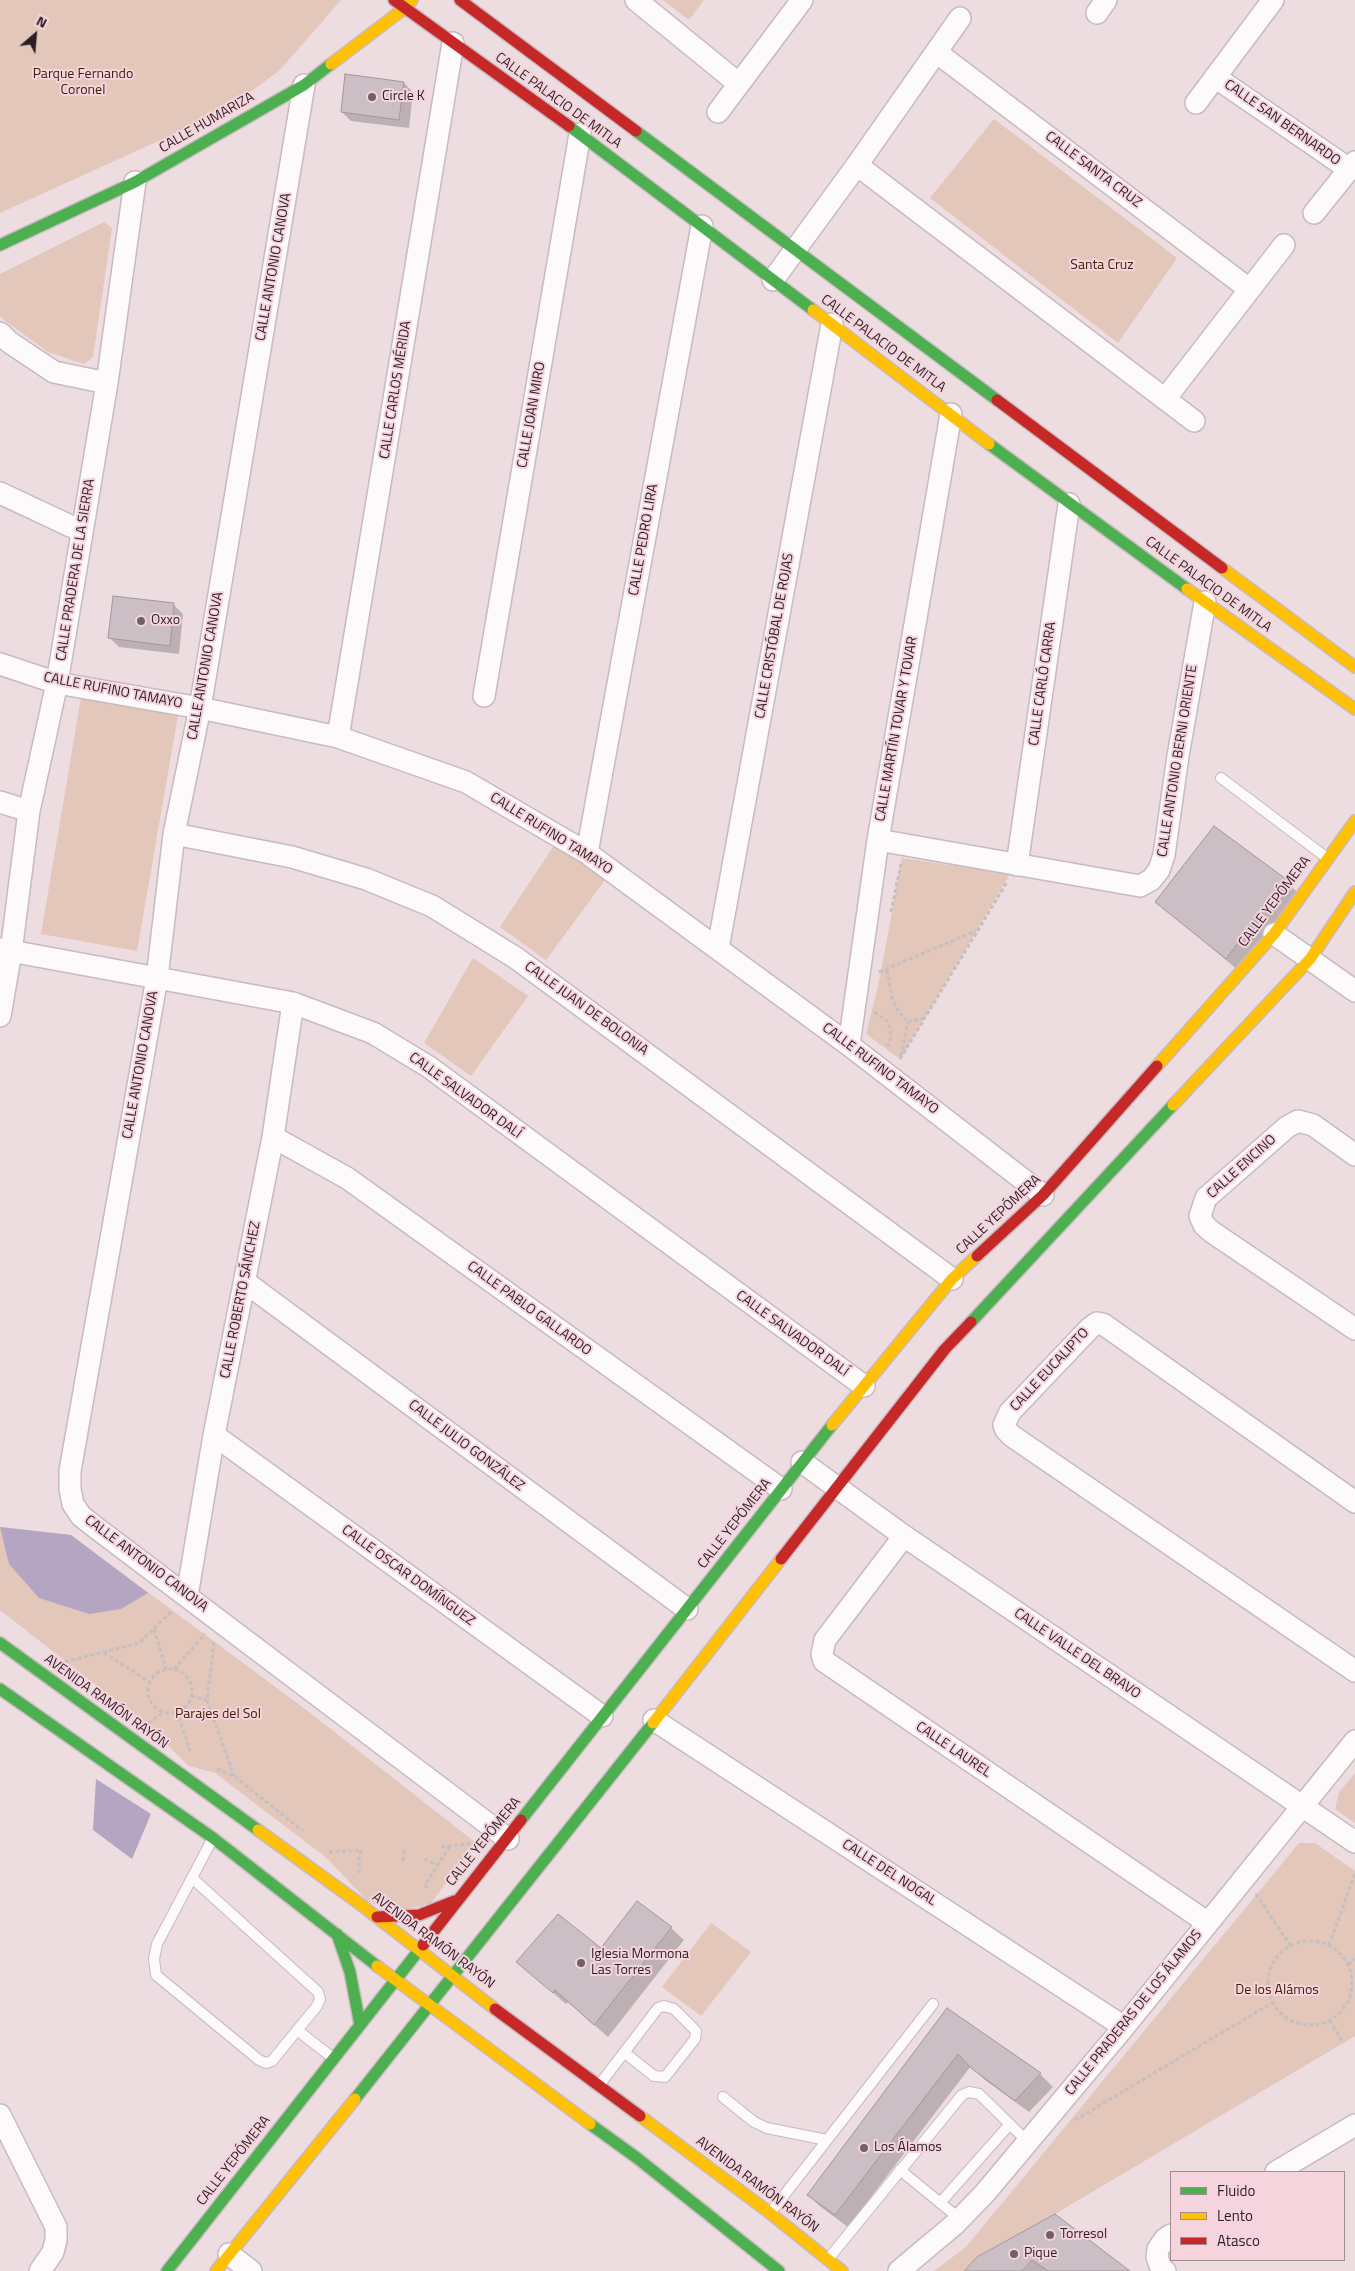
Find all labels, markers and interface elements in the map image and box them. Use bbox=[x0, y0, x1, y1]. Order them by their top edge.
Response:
north arrow bbox=[10, 10, 60, 60]
text: N bbox=[33, 10, 51, 33]
street label: CALLE PALACIO DE MITLA bbox=[492, 49, 624, 153]
park label: Parque Fernando Coronel bbox=[33, 67, 133, 100]
street label: CALLE SAN BERNARDO bbox=[1221, 76, 1343, 170]
street label: CALLE HUMARIZA bbox=[157, 89, 257, 157]
place label: Circle K bbox=[382, 89, 425, 105]
marker: Circle K bbox=[366, 91, 378, 103]
street label: CALLE SANTA CRUZ bbox=[1041, 128, 1145, 212]
street label: CALLE ANTONIO CANOVA bbox=[253, 192, 295, 342]
park label: Santa Cruz bbox=[1070, 258, 1134, 274]
street label: CALLE PALACIO DE MITLA bbox=[817, 292, 949, 396]
street label: CALLE CARLOS MÉRIDA bbox=[377, 320, 415, 460]
street label: CALLE JOAN MIRO bbox=[514, 361, 550, 469]
street label: CALLE PRADERA DE LA SIERRA bbox=[53, 478, 99, 662]
street label: CALLE PEDRO LIRA bbox=[626, 483, 662, 597]
street label: CALLE PALACIO DE MITLA bbox=[1142, 533, 1274, 637]
street label: CALLE CRISTÓBAL DE ROJAS bbox=[752, 552, 798, 720]
street label: CALLE ANTONIO CANOVA bbox=[185, 591, 227, 741]
place label: Oxxo bbox=[151, 613, 180, 629]
marker: Oxxo bbox=[135, 615, 147, 627]
street label: CALLE CARLÓ CARRA bbox=[1026, 621, 1060, 747]
street label: CALLE MARTÍN TOVAR Y TOVAR bbox=[872, 635, 922, 823]
street label: CALLE ANTONIO BERNI ORIENTE bbox=[1155, 664, 1201, 858]
street label: CALLE RUFINO TAMAYO bbox=[42, 669, 184, 713]
street label: CALLE RUFINO TAMAYO bbox=[487, 789, 615, 879]
street label: CALLE YEPÓMERA bbox=[1235, 853, 1315, 951]
street label: CALLE JUAN DE BOLONIA bbox=[521, 959, 651, 1059]
street label: CALLE ANTONIO CANOVA bbox=[120, 990, 162, 1140]
street label: CALLE RUFINO TAMAYO bbox=[819, 1020, 941, 1118]
street label: CALLE SALVADOR DALÍ bbox=[405, 1049, 525, 1143]
street label: CALLE ENCINO bbox=[1204, 1132, 1280, 1202]
street label: CALLE YEPÓMERA bbox=[953, 1172, 1045, 1258]
street label: CALLE ROBERTO SÁNCHEZ bbox=[218, 1220, 264, 1380]
street label: CALLE PABLO GALLARDO bbox=[464, 1258, 594, 1360]
street label: CALLE SALVADOR DALÍ bbox=[732, 1287, 852, 1381]
street label: CALLE EUCALIPTO bbox=[1007, 1325, 1093, 1415]
street label: CALLE JULIO GONZÁLEZ bbox=[405, 1397, 527, 1495]
street label: CALLE YEPÓMERA bbox=[695, 1476, 775, 1572]
street label: CALLE ANTONIO CANOVA bbox=[81, 1512, 211, 1616]
street label: CALLE OSCAR DOMÍNGUEZ bbox=[338, 1522, 478, 1630]
street label: CALLE VALLE DEL BRAVO bbox=[1010, 1605, 1144, 1703]
street label: AVENIDA RAMÓN RAYÓN bbox=[41, 1651, 171, 1753]
park label: Parajes del Sol bbox=[175, 1707, 261, 1723]
street label: CALLE LAUREL bbox=[912, 1719, 994, 1781]
street label: CALLE YEPÓMERA bbox=[443, 1794, 525, 1890]
street label: CALLE DEL NOGAL bbox=[839, 1836, 939, 1910]
street label: AVENIDA RAMÓN RAYÓN bbox=[368, 1889, 498, 1993]
street label: CALLE PRADERAS DE LOS ÁLAMOS bbox=[1062, 1927, 1206, 2099]
place label: Iglesia Mormona Las Torres bbox=[591, 1947, 689, 1980]
marker: Iglesia Mormona Las Torres bbox=[575, 1957, 587, 1969]
park label: De los Alámos bbox=[1235, 1983, 1319, 1999]
street label: CALLE YEPÓMERA bbox=[194, 2113, 274, 2209]
street label: AVENIDA RAMÓN RAYÓN bbox=[692, 2133, 822, 2237]
place label: Los Álamos bbox=[874, 2140, 942, 2156]
marker: Los Álamos bbox=[858, 2142, 870, 2154]
legend bbox=[1170, 2171, 1345, 2261]
text: Fluido bbox=[1217, 2179, 1255, 2202]
text: Lento bbox=[1217, 2204, 1253, 2227]
place label: Torresol bbox=[1060, 2227, 1107, 2243]
marker: Torresol bbox=[1044, 2229, 1056, 2241]
text: Atasco bbox=[1217, 2229, 1260, 2252]
place label: Pique bbox=[1024, 2246, 1057, 2262]
marker: Pique bbox=[1008, 2248, 1020, 2260]

